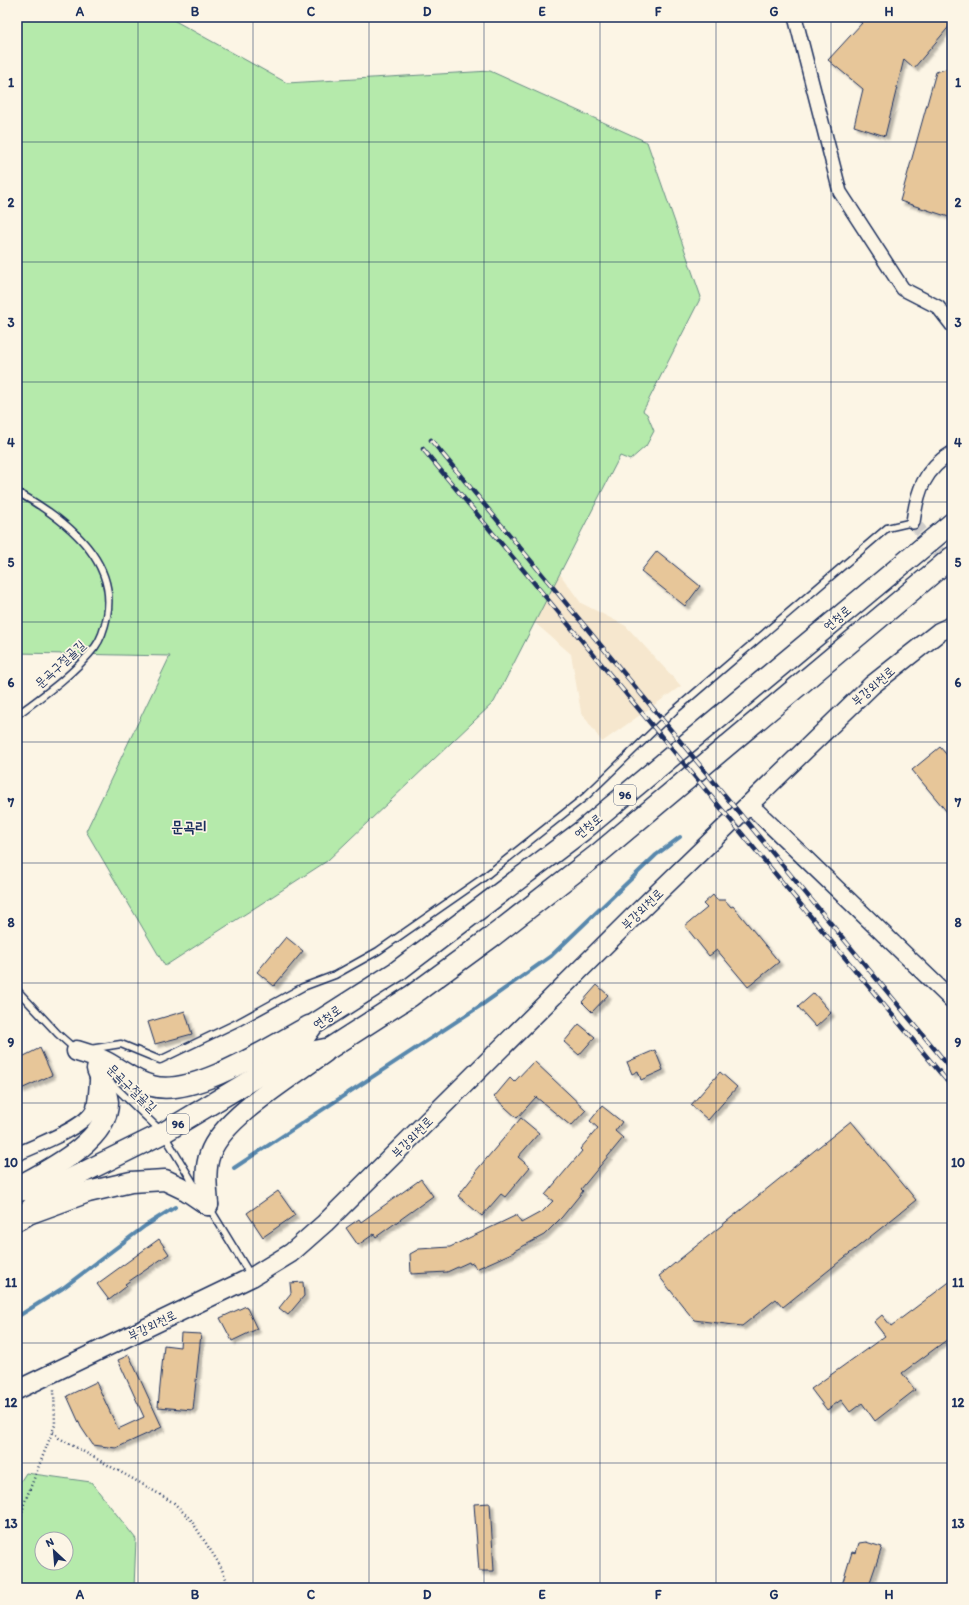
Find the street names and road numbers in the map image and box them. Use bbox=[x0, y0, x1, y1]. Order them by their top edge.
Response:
street label: 연청로 bbox=[820, 602, 854, 634]
street label: 문곡구절골길 bbox=[32, 637, 88, 691]
street label: 부강외천로 bbox=[848, 663, 898, 709]
road number: 96 bbox=[614, 785, 636, 805]
street label: 연청로 bbox=[571, 810, 605, 842]
street label: 부강외천로 bbox=[618, 885, 666, 933]
street label: 연청로 bbox=[310, 1002, 344, 1032]
street label: 문곡구절골길 bbox=[104, 1061, 160, 1115]
street label: 부강외천로 bbox=[388, 1113, 436, 1161]
road number: 96 bbox=[167, 1114, 189, 1134]
street label: 부강외천로 bbox=[125, 1307, 179, 1343]

